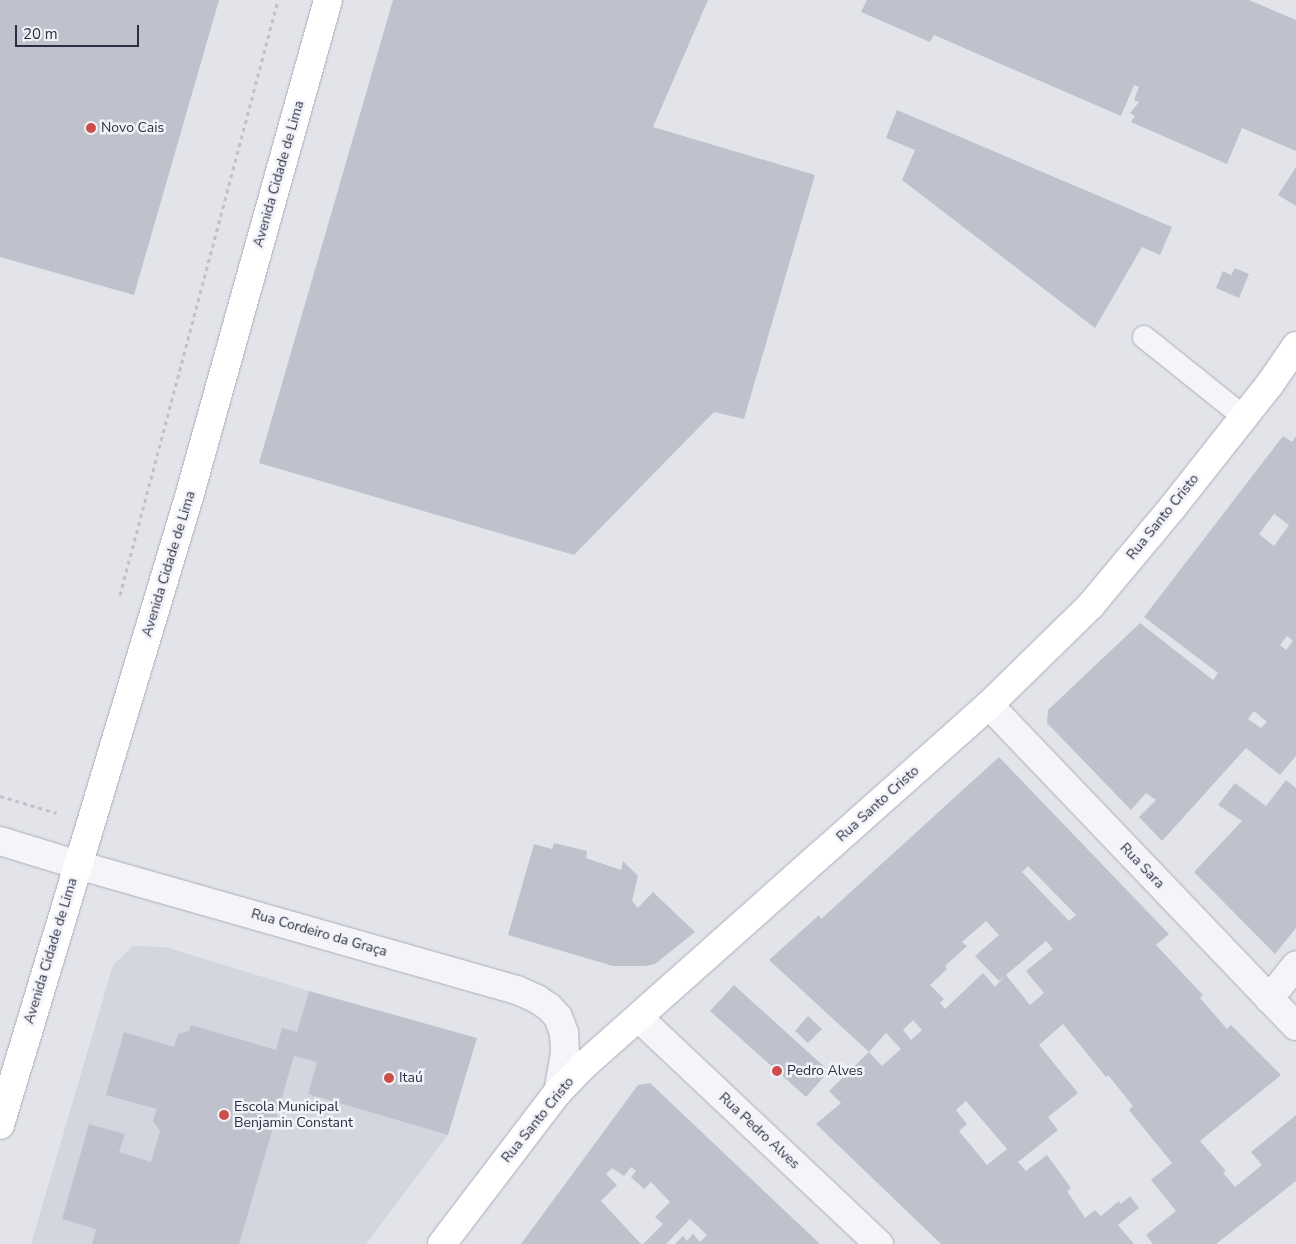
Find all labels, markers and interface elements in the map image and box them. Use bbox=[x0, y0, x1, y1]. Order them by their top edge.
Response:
scale bar bbox=[18, 15, 141, 47]
text: 20 m bbox=[23, 24, 58, 44]
street label: Avenida Cidade de Lima bbox=[250, 99, 308, 249]
place label: Novo Cais bbox=[101, 120, 164, 136]
marker: Novo Cais bbox=[85, 122, 97, 134]
street label: Rua Santo Cristo bbox=[1123, 471, 1203, 563]
street label: Avenida Cidade de Lima bbox=[139, 489, 199, 639]
street label: Rua Santo Cristo bbox=[833, 762, 923, 846]
street label: Rua Sara bbox=[1116, 840, 1168, 892]
street label: Avenida Cidade de Lima bbox=[21, 876, 81, 1026]
street label: Rua Cordeiro da Graça bbox=[249, 906, 389, 960]
place label: Pedro Alves bbox=[787, 1063, 863, 1079]
marker: Pedro Alves bbox=[771, 1065, 783, 1077]
place label: Itaú bbox=[399, 1070, 423, 1086]
marker: Itaú bbox=[383, 1072, 395, 1084]
street label: Rua Santo Cristo bbox=[498, 1074, 578, 1166]
street label: Rua Pedro Alves bbox=[715, 1089, 803, 1173]
place label: Escola Municipal Benjamin Constant bbox=[234, 1099, 353, 1132]
marker: Escola Municipal Benjamin Constant bbox=[218, 1109, 230, 1121]

